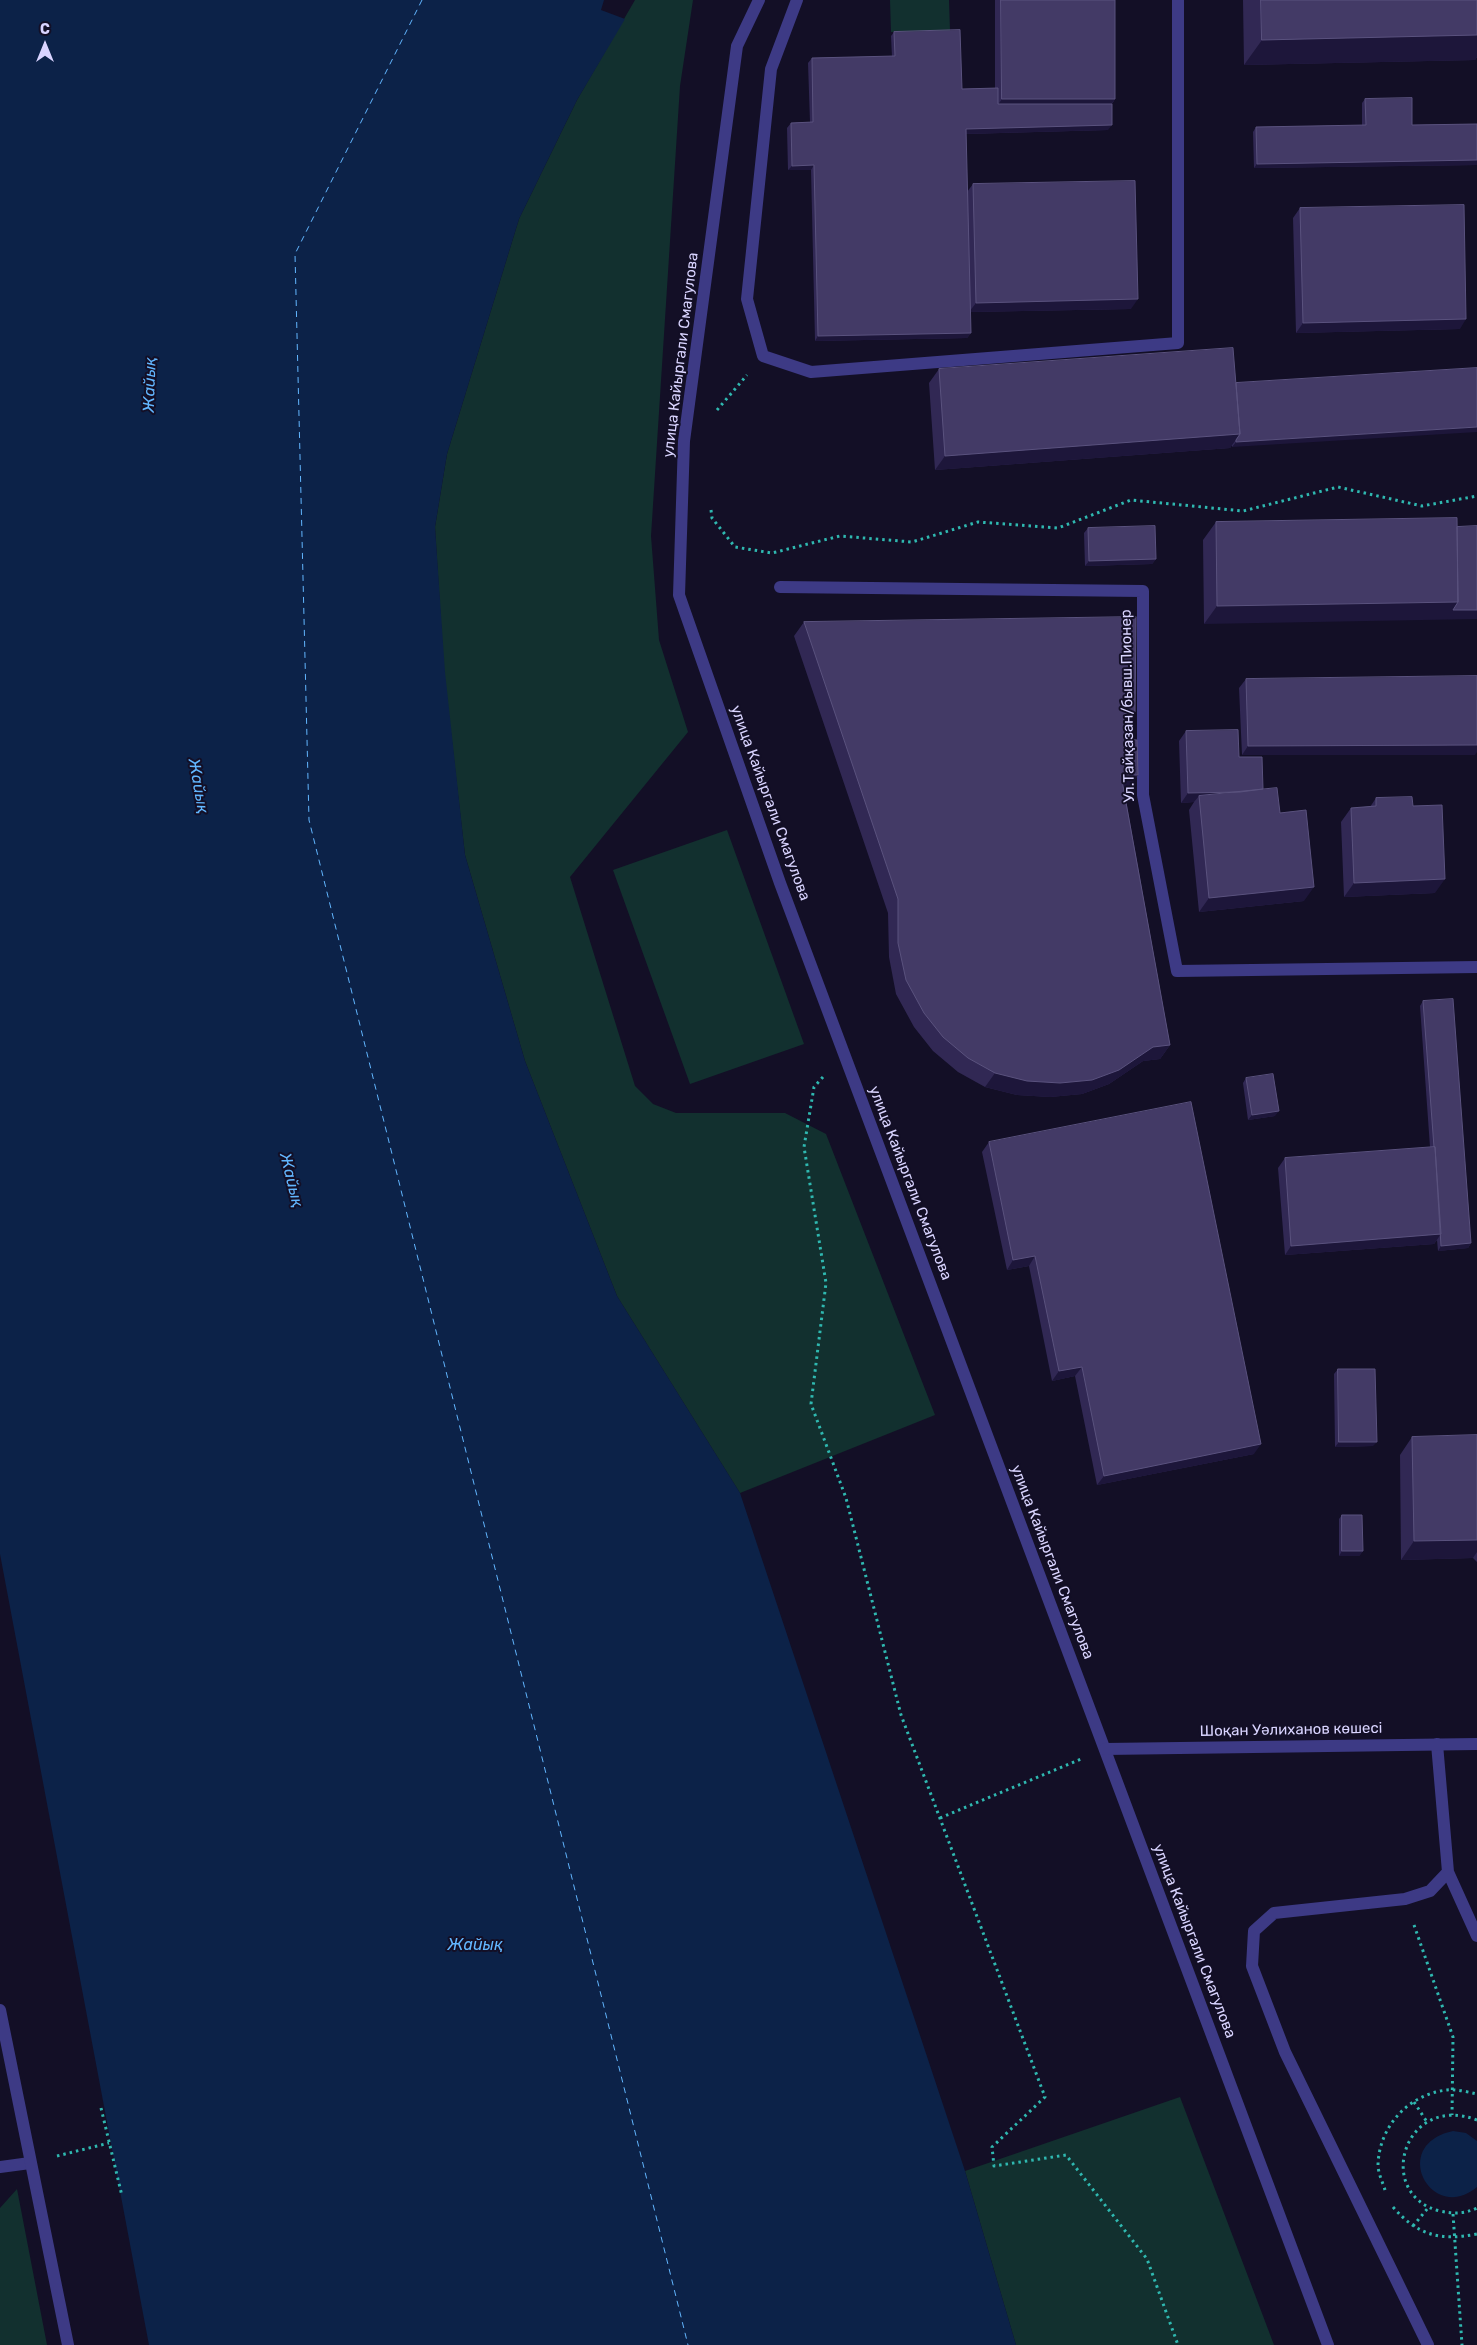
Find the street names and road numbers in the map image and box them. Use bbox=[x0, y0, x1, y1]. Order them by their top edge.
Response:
street label: улица Кайыргали Смагулова bbox=[659, 252, 703, 458]
street label: Ул.Тайқазан/бывш.Пионер bbox=[1117, 609, 1139, 803]
street label: улица Кайыргали Смагулова bbox=[726, 703, 814, 903]
street label: улица Кайыргали Смагулова bbox=[865, 1083, 955, 1283]
street label: улица Кайыргали Смагулова bbox=[1007, 1462, 1097, 1662]
street label: Шоқан Уәлиханов көшесі bbox=[1200, 1719, 1382, 1741]
street label: улица Кайыргали Смагулова bbox=[1149, 1841, 1239, 2041]

